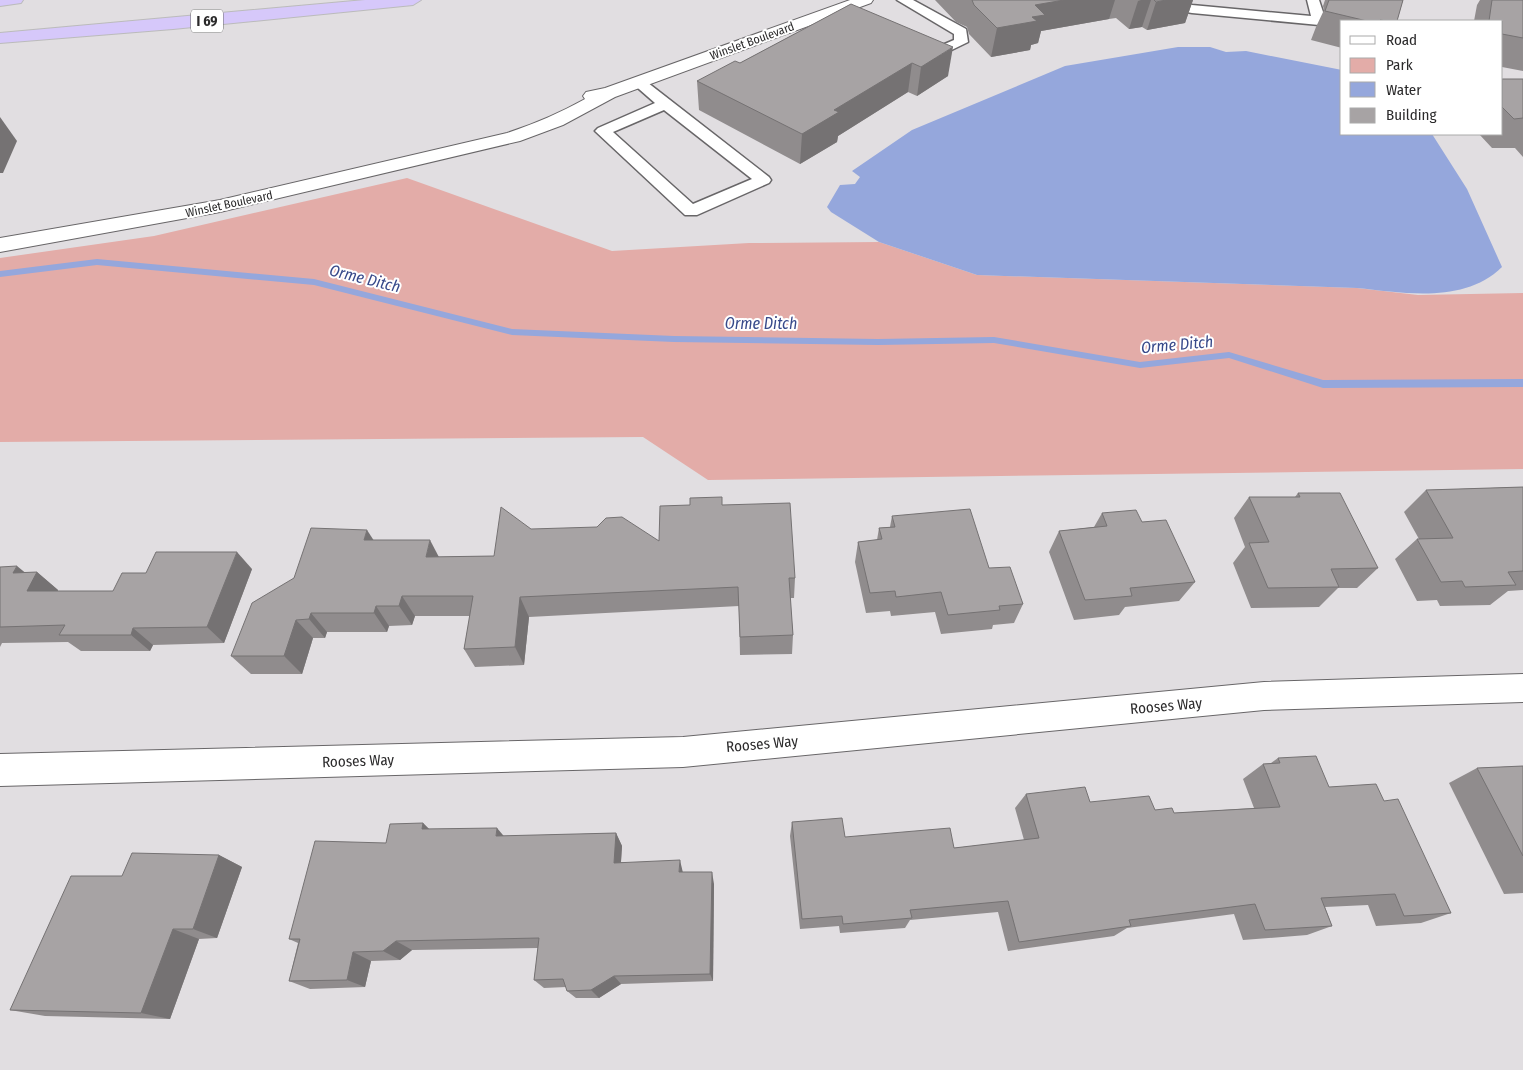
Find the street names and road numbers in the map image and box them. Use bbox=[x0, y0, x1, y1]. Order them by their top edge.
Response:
road number: I 69 bbox=[191, 10, 223, 32]
street label: Winslet Boulevard bbox=[708, 19, 796, 63]
street label: Winslet Boulevard bbox=[184, 188, 274, 220]
street label: Rooses Way bbox=[1129, 694, 1203, 718]
street label: Rooses Way bbox=[725, 732, 799, 756]
street label: Rooses Way bbox=[322, 751, 395, 771]

